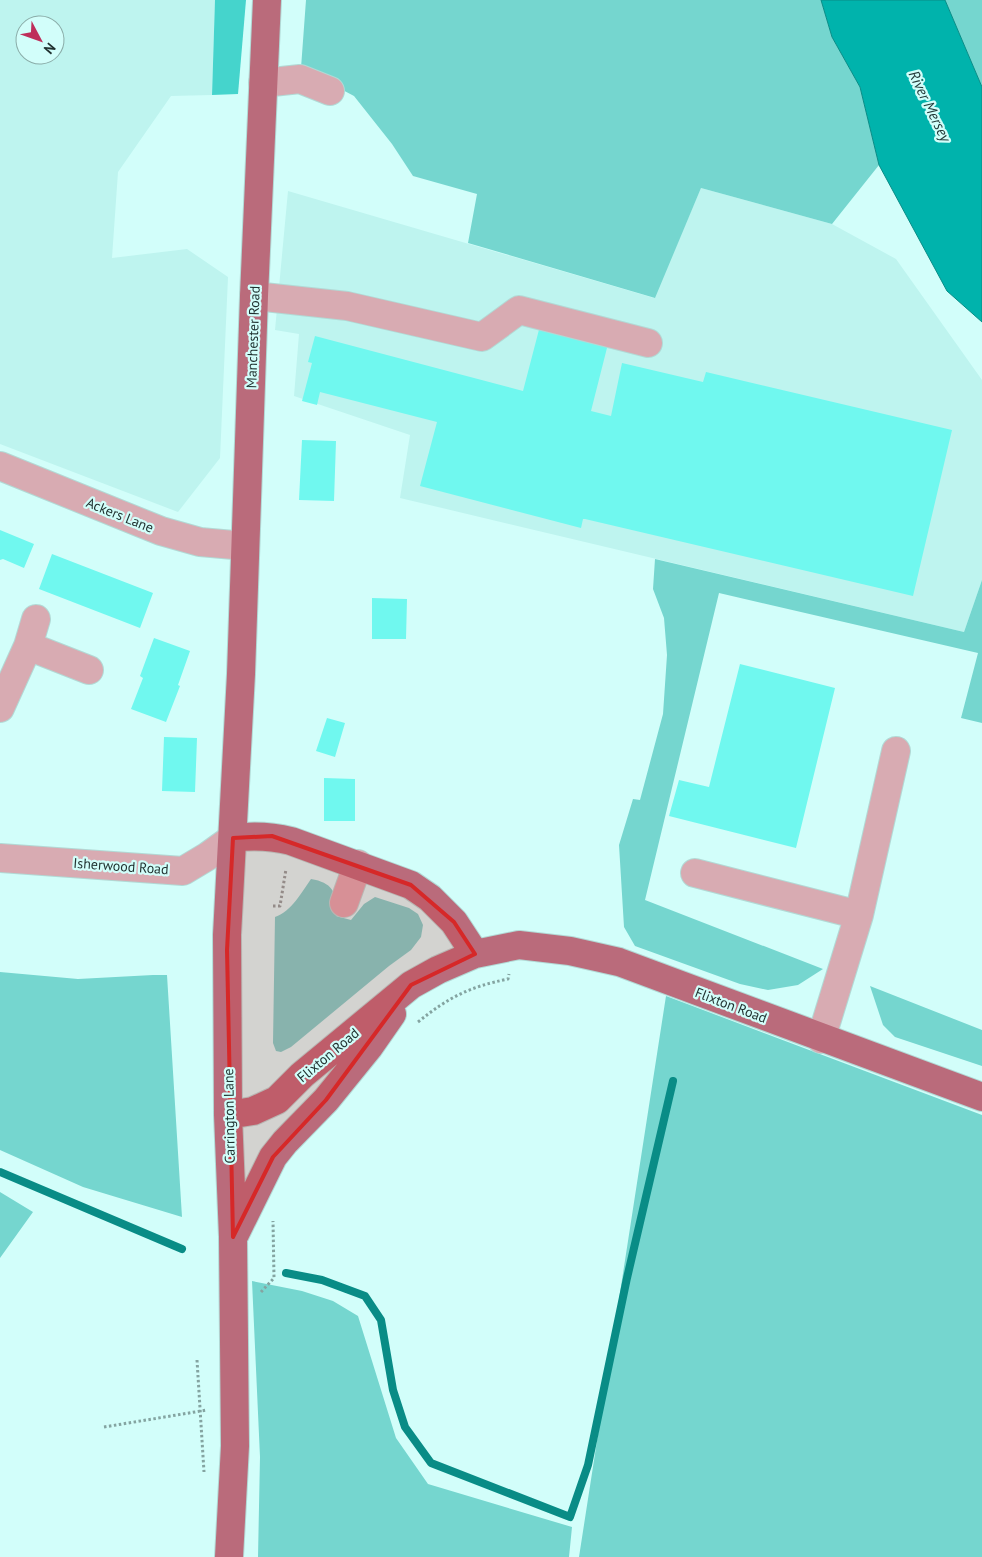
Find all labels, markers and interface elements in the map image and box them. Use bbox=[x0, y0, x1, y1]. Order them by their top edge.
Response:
north arrow bbox=[15, 15, 65, 65]
text: N bbox=[40, 39, 60, 58]
water label: River Mersey bbox=[905, 67, 956, 146]
street label: Manchester Road bbox=[242, 285, 264, 389]
street label: Ackers Lane bbox=[84, 493, 156, 537]
street label: Isherwood Road bbox=[73, 854, 169, 878]
street label: Flixton Road bbox=[693, 983, 769, 1027]
street label: Flixton Road bbox=[293, 1024, 363, 1086]
street label: Carrington Lane bbox=[219, 1068, 239, 1164]

